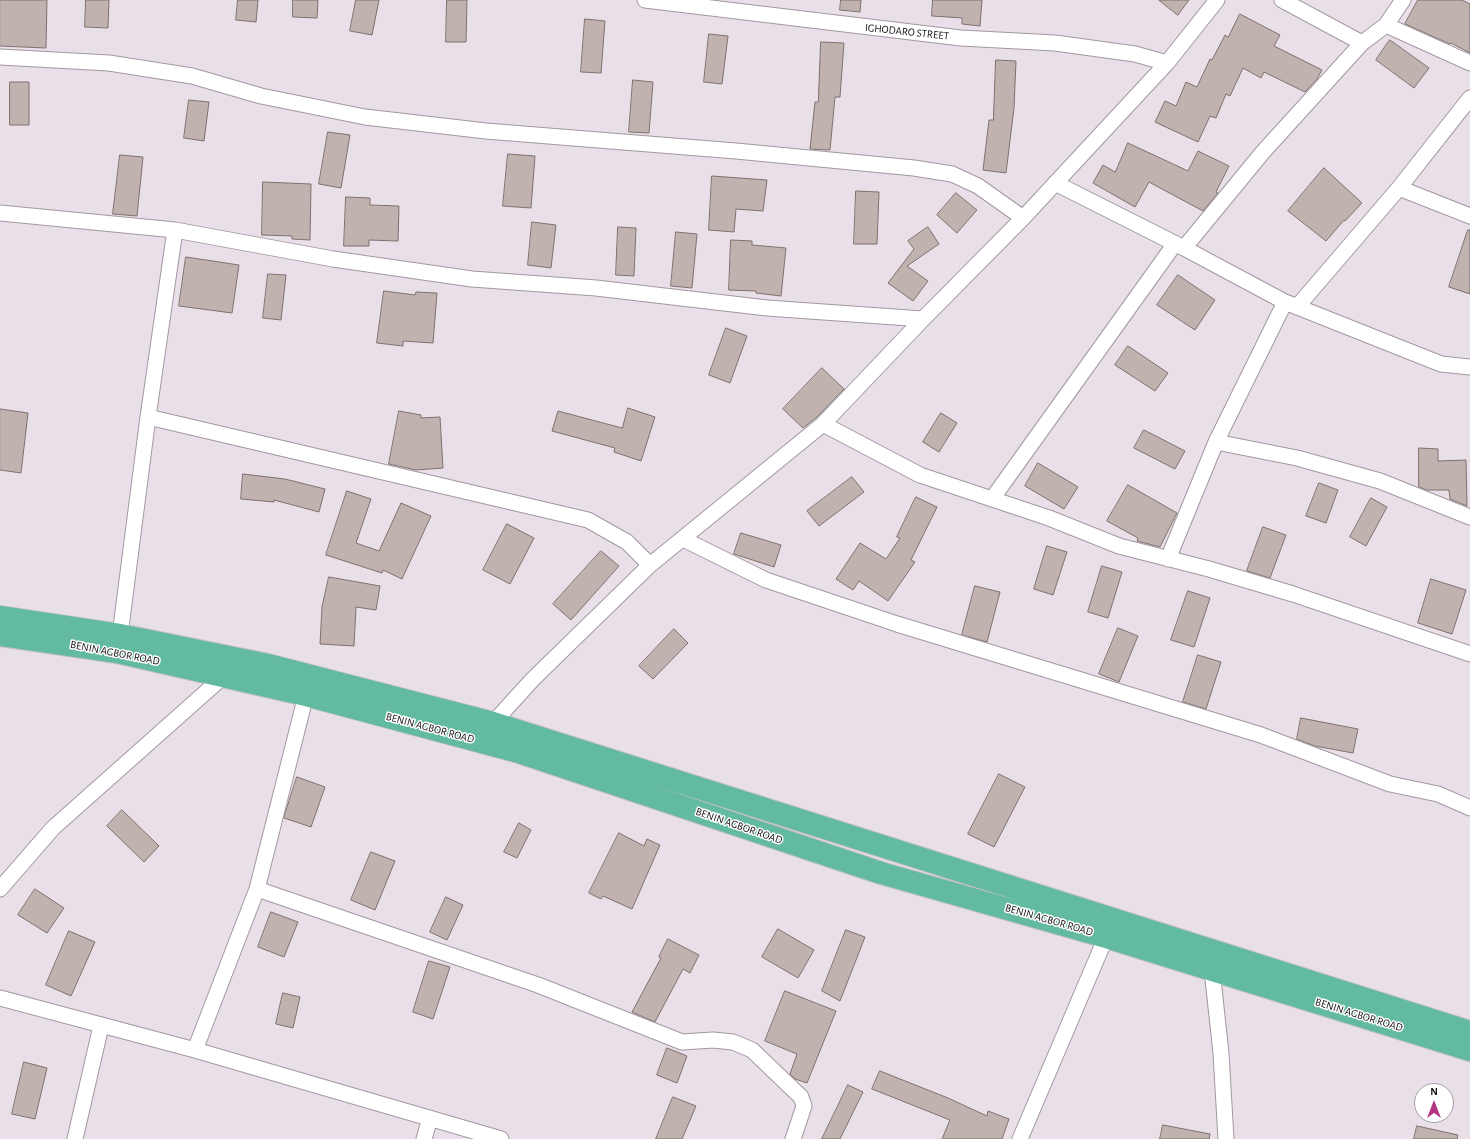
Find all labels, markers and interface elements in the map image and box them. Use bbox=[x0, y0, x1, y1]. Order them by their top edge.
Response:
street label: IGHODARO STREET bbox=[864, 21, 950, 43]
street label: BENIN AGBOR ROAD bbox=[69, 638, 161, 668]
street label: BENIN AGBOR ROAD bbox=[384, 710, 476, 746]
street label: BENIN AGBOR ROAD bbox=[694, 805, 784, 847]
street label: BENIN AGBOR ROAD bbox=[1003, 901, 1095, 939]
street label: BENIN AGBOR ROAD bbox=[1314, 995, 1404, 1035]
north arrow bbox=[1414, 1083, 1454, 1123]
text: N bbox=[1430, 1086, 1438, 1097]

